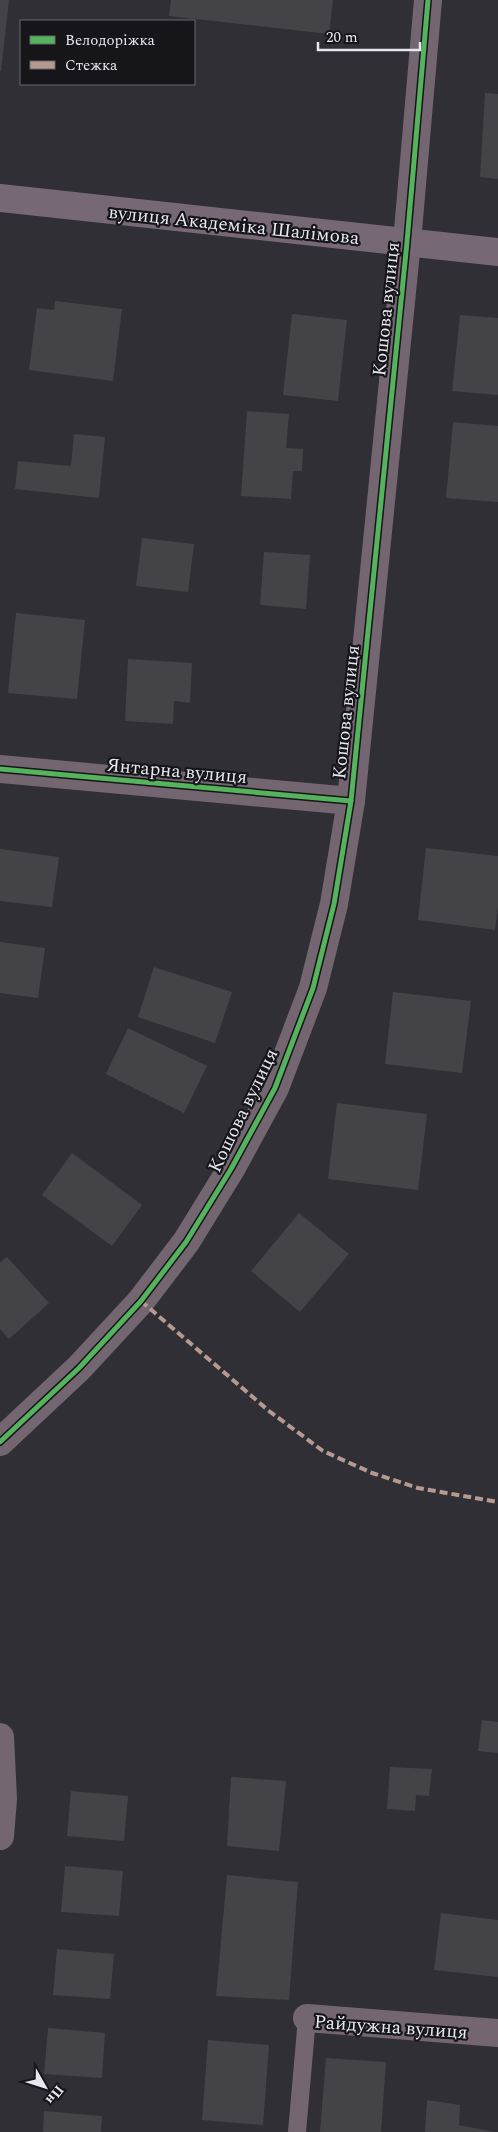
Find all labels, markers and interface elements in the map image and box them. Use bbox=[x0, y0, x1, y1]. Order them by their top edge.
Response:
legend bbox=[20, 20, 195, 85]
scale bar bbox=[318, 20, 420, 52]
text: 20 m bbox=[326, 26, 358, 49]
text: Велодоріжка bbox=[65, 29, 156, 52]
text: Стежка bbox=[65, 54, 118, 77]
street label: вулиця Академіка Шалімова bbox=[107, 198, 361, 253]
street label: Кошова вулиця bbox=[365, 241, 408, 378]
street label: Кошова вулиця bbox=[325, 644, 368, 781]
street label: Янтарна вулиця bbox=[105, 751, 248, 792]
street label: Кошова вулиця bbox=[201, 1044, 286, 1178]
street label: Райдужна вулиця bbox=[313, 2008, 469, 2047]
north arrow bbox=[20, 2062, 70, 2112]
text: Пн bbox=[40, 2080, 69, 2109]

